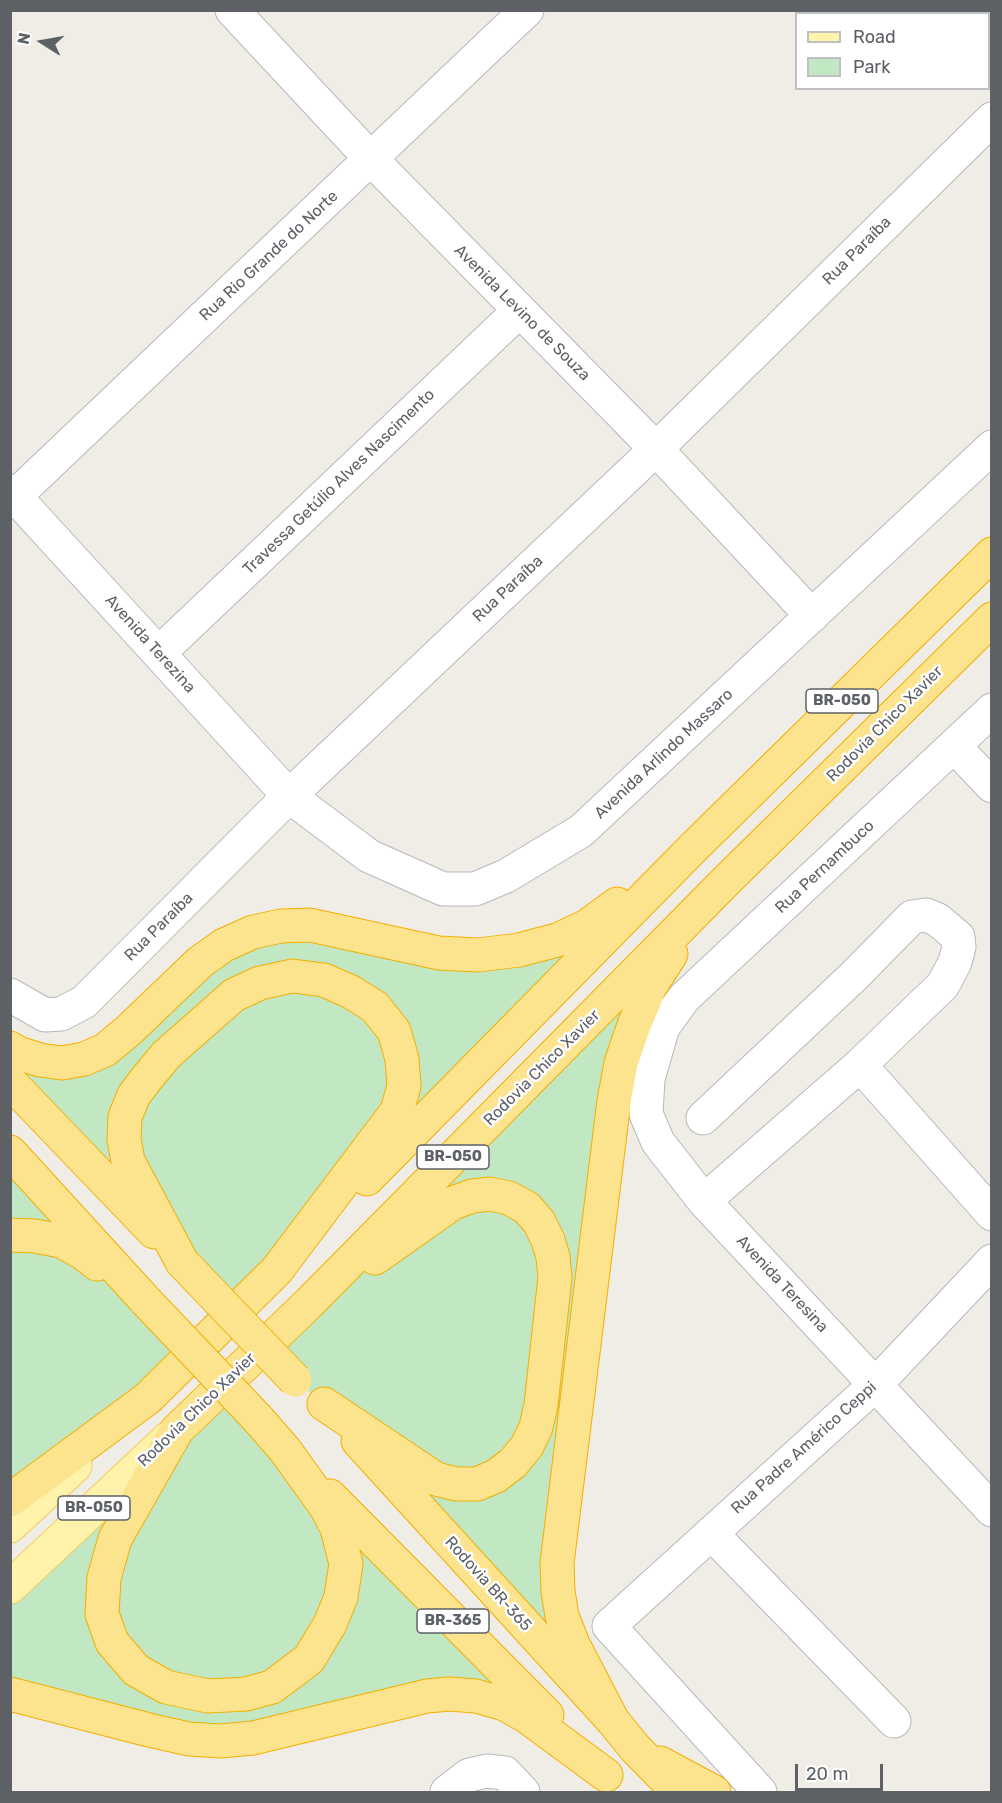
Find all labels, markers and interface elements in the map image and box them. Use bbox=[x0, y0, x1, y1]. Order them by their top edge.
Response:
north arrow bbox=[12, 12, 72, 72]
legend bbox=[795, 12, 990, 90]
text: Road bbox=[853, 26, 896, 48]
text: N bbox=[13, 31, 34, 46]
text: Park bbox=[853, 56, 890, 78]
street label: Rua Rio Grande do Norte bbox=[196, 187, 342, 325]
street label: Rua Paraíba bbox=[819, 213, 895, 289]
street label: Avenida Levino de Souza bbox=[450, 241, 594, 385]
street label: Travessa Getúlio Alves Nascimento bbox=[239, 385, 439, 579]
street label: Rua Paraíba bbox=[469, 552, 547, 626]
street label: Avenida Terezina bbox=[101, 591, 199, 697]
street label: Rodovia Chico Xavier bbox=[823, 662, 947, 786]
street label: Avenida Arlindo Massaro bbox=[591, 685, 737, 823]
road number: BR-050 bbox=[806, 689, 878, 713]
street label: Rua Pernambuco bbox=[772, 816, 878, 918]
street label: Rua Paraíba bbox=[121, 889, 197, 965]
street label: Rodovia Chico Xavier bbox=[480, 1006, 604, 1130]
road number: BR-050 bbox=[417, 1145, 489, 1169]
street label: Avenida Teresina bbox=[732, 1231, 832, 1337]
street label: Rodovia Chico Xavier bbox=[134, 1349, 260, 1471]
street label: Rua Padre Américo Ceppi bbox=[728, 1378, 880, 1518]
road number: BR-050 bbox=[58, 1496, 130, 1520]
street label: Rodovia BR-365 bbox=[441, 1533, 535, 1635]
road number: BR-365 bbox=[417, 1609, 489, 1633]
scale bar bbox=[798, 1752, 886, 1790]
text: 20 m bbox=[806, 1763, 848, 1785]

